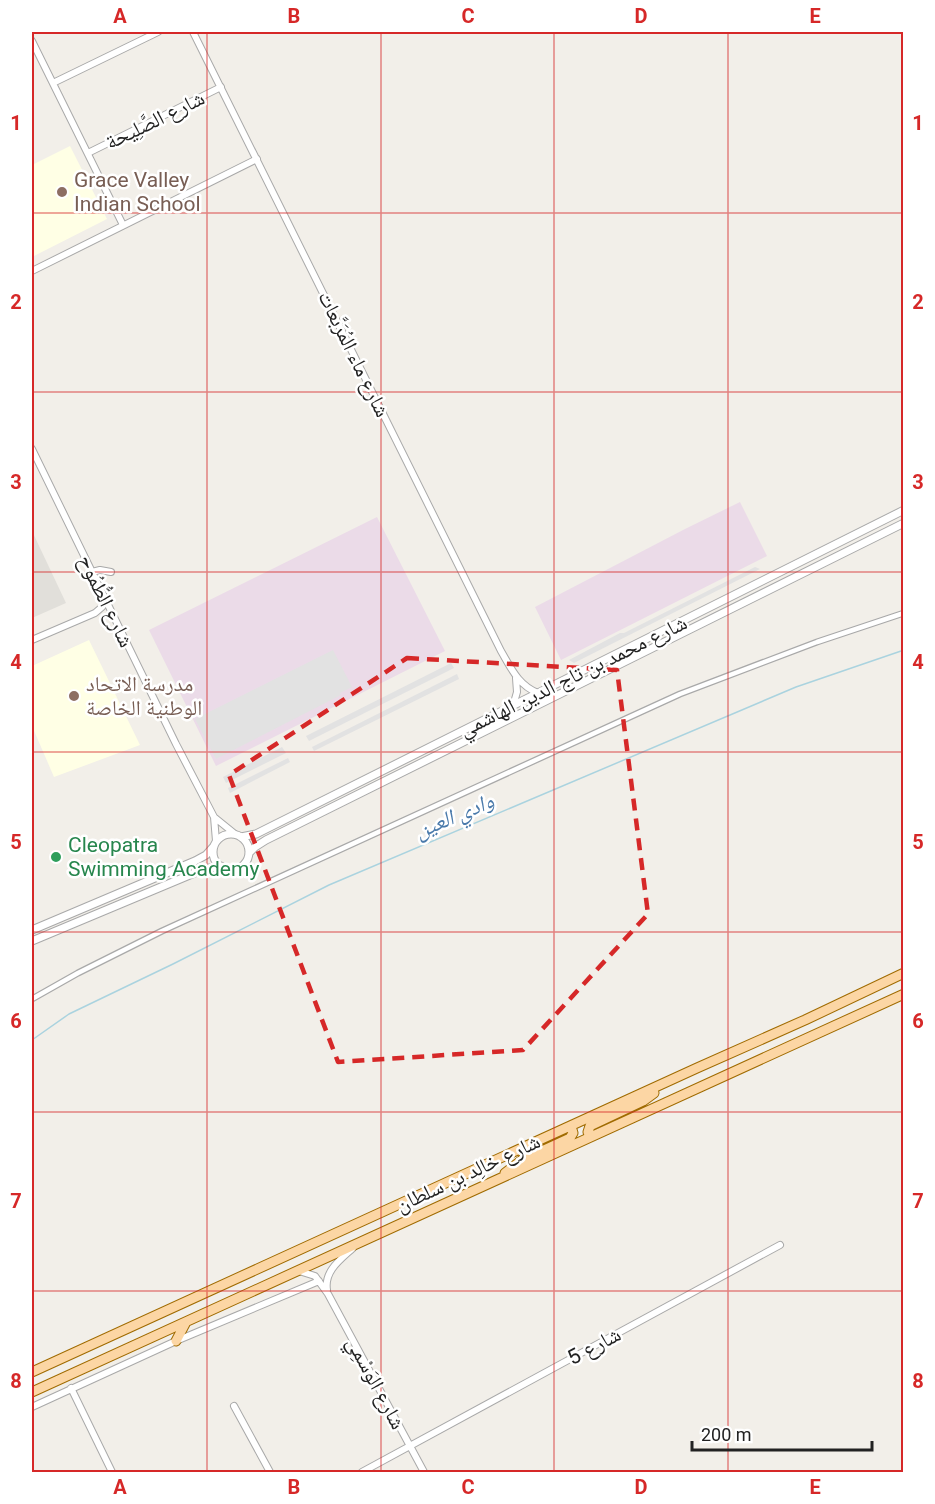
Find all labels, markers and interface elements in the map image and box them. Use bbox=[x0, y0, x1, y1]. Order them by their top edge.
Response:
text: A bbox=[113, 4, 127, 28]
text: B bbox=[288, 4, 300, 28]
text: C bbox=[461, 4, 475, 28]
text: D bbox=[635, 4, 648, 28]
text: E bbox=[809, 4, 821, 28]
street label: شارع الصَّلِيحة bbox=[102, 86, 209, 155]
text: 1 bbox=[10, 111, 22, 135]
text: 1 bbox=[912, 111, 924, 135]
place label: Grace Valley Indian School bbox=[74, 168, 201, 216]
marker: Grace Valley Indian School bbox=[55, 185, 69, 199]
street label: شارع ماء المُرَبَّعات bbox=[312, 287, 395, 421]
text: 2 bbox=[10, 290, 22, 314]
text: 2 bbox=[912, 290, 924, 314]
text: 3 bbox=[10, 470, 22, 494]
text: 3 bbox=[912, 470, 924, 494]
street label: شارع الطُّمُوح bbox=[72, 551, 139, 651]
street label: شارع محمد بن تاج الدين الهاشمي bbox=[455, 610, 693, 746]
text: 4 bbox=[10, 650, 22, 674]
text: 4 bbox=[912, 650, 924, 674]
place label: مدرسة الاتحاد الوطنية الخاصة bbox=[86, 672, 202, 720]
marker: مدرسة الاتحاد الوطنية الخاصة bbox=[67, 689, 81, 703]
water label: وادي العين bbox=[411, 788, 499, 847]
text: 5 bbox=[10, 830, 22, 854]
text: 5 bbox=[912, 830, 924, 854]
place label: Cleopatra Swimming Academy bbox=[68, 833, 259, 881]
marker: Cleopatra Swimming Academy bbox=[49, 850, 63, 864]
text: 6 bbox=[10, 1009, 22, 1033]
text: 6 bbox=[912, 1009, 924, 1033]
street label: شارع خالِد بن سلطان bbox=[392, 1129, 544, 1218]
text: 7 bbox=[10, 1189, 22, 1213]
text: 7 bbox=[912, 1189, 924, 1213]
street label: شارع 5 bbox=[563, 1322, 625, 1371]
street label: شارع الوَسْمِي bbox=[338, 1333, 410, 1435]
text: 8 bbox=[10, 1369, 22, 1393]
text: 8 bbox=[912, 1369, 924, 1393]
scale bar bbox=[692, 1414, 872, 1452]
text: 200 m bbox=[701, 1424, 752, 1445]
text: A bbox=[113, 1475, 127, 1499]
text: B bbox=[288, 1475, 300, 1499]
text: C bbox=[461, 1475, 475, 1499]
text: D bbox=[635, 1475, 648, 1499]
text: E bbox=[809, 1475, 821, 1499]

